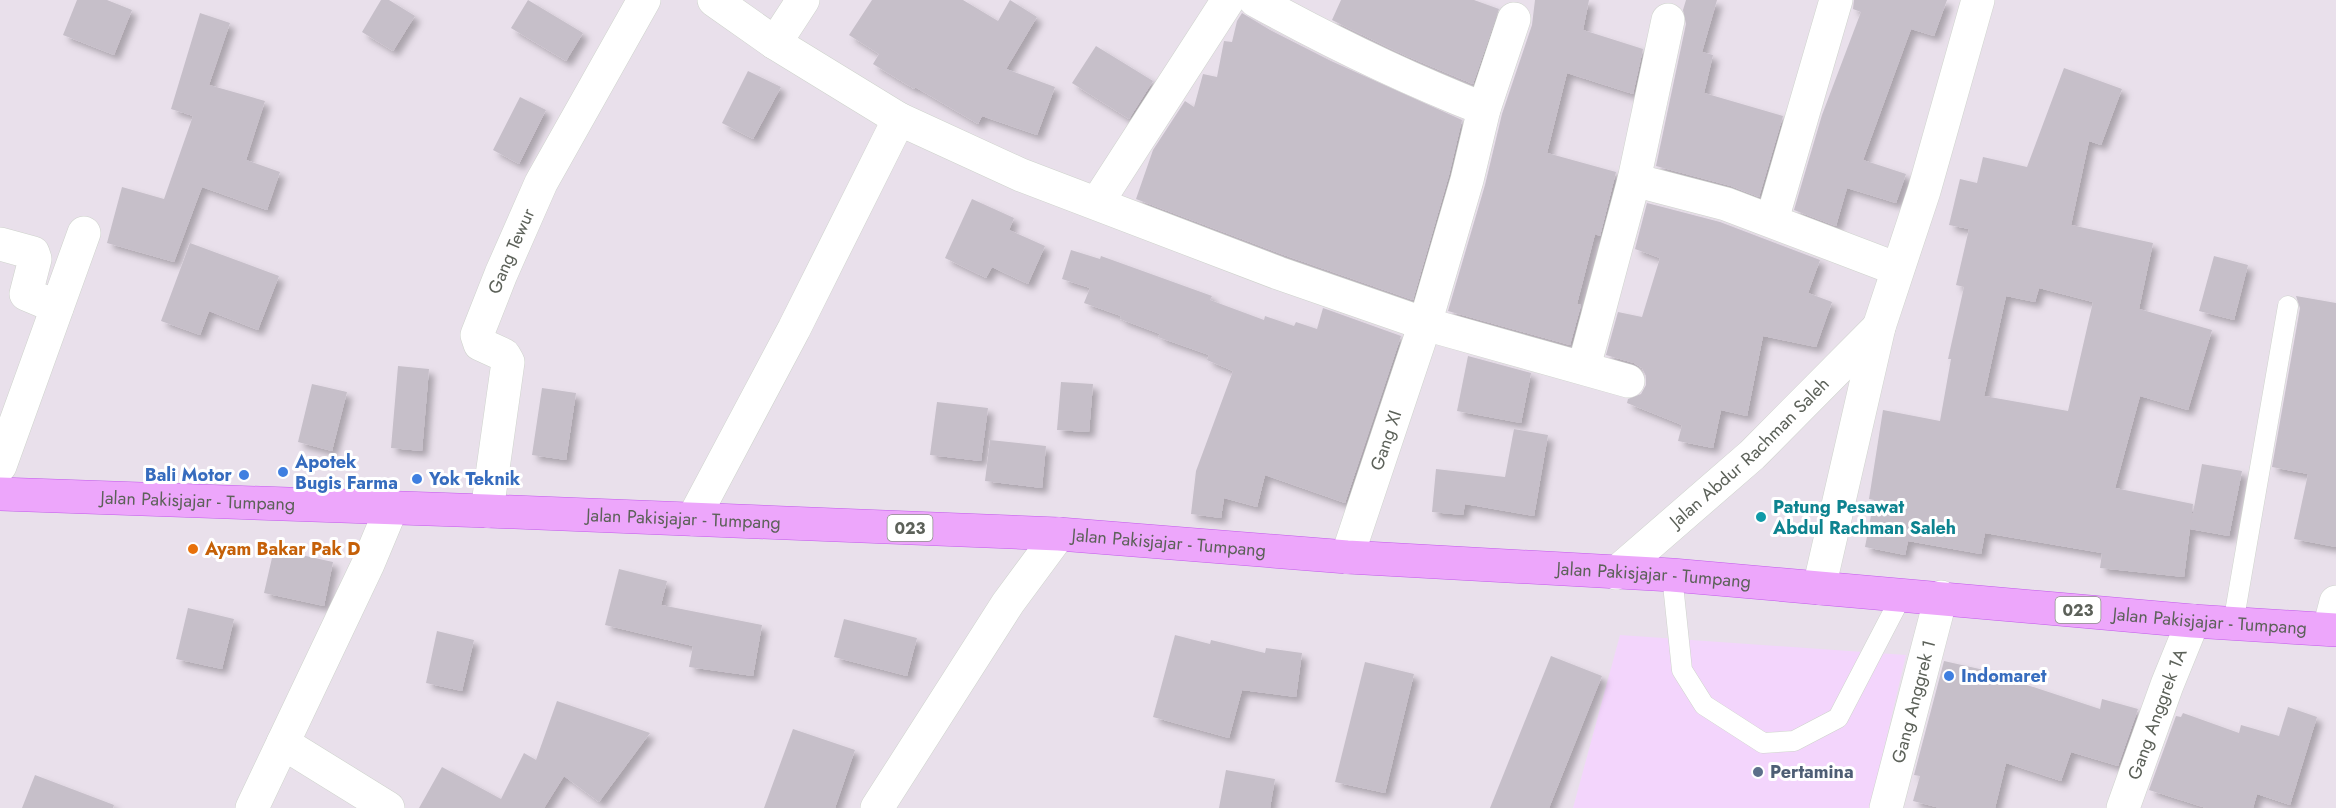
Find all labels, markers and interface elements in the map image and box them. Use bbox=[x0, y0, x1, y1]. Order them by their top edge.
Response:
street label: Gang Tewur bbox=[481, 203, 542, 298]
street label: Jalan Abdur Rachman Saleh bbox=[1663, 371, 1835, 535]
street label: Gang XI bbox=[1364, 407, 1408, 474]
place label: Apotek Bugis Farma bbox=[294, 449, 398, 496]
place label: Bali Motor bbox=[145, 462, 233, 488]
marker: Apotek Bugis Farma bbox=[276, 465, 290, 479]
place label: Yok Teknik bbox=[428, 466, 521, 492]
marker: Bali Motor bbox=[237, 468, 251, 482]
marker: Yok Teknik bbox=[410, 472, 424, 486]
street label: Jalan Pakisjajar - Tumpang bbox=[98, 484, 296, 517]
place label: Patung Pesawat Abdul Rachman Saleh bbox=[1772, 494, 1956, 541]
street label: Jalan Pakisjajar - Tumpang bbox=[584, 502, 781, 536]
marker: Patung Pesawat Abdul Rachman Saleh bbox=[1754, 510, 1768, 524]
road number: 023 bbox=[888, 515, 932, 541]
street label: Jalan Pakisjajar - Tumpang bbox=[1069, 522, 1267, 563]
place label: Ayam Bakar Pak D bbox=[204, 536, 360, 562]
marker: Ayam Bakar Pak D bbox=[186, 542, 200, 556]
street label: Jalan Pakisjajar - Tumpang bbox=[1554, 556, 1752, 595]
road number: 023 bbox=[2056, 597, 2100, 623]
street label: Jalan Pakisjajar - Tumpang bbox=[2110, 601, 2308, 641]
street label: Gang Anggrek 1 bbox=[1885, 637, 1942, 766]
street label: Gang Anggrek 1A bbox=[2121, 644, 2194, 783]
place label: Indomaret bbox=[1961, 663, 2047, 689]
marker: Indomaret bbox=[1942, 669, 1956, 683]
place label: Pertamina bbox=[1770, 759, 1854, 785]
marker: Pertamina bbox=[1751, 765, 1765, 779]

